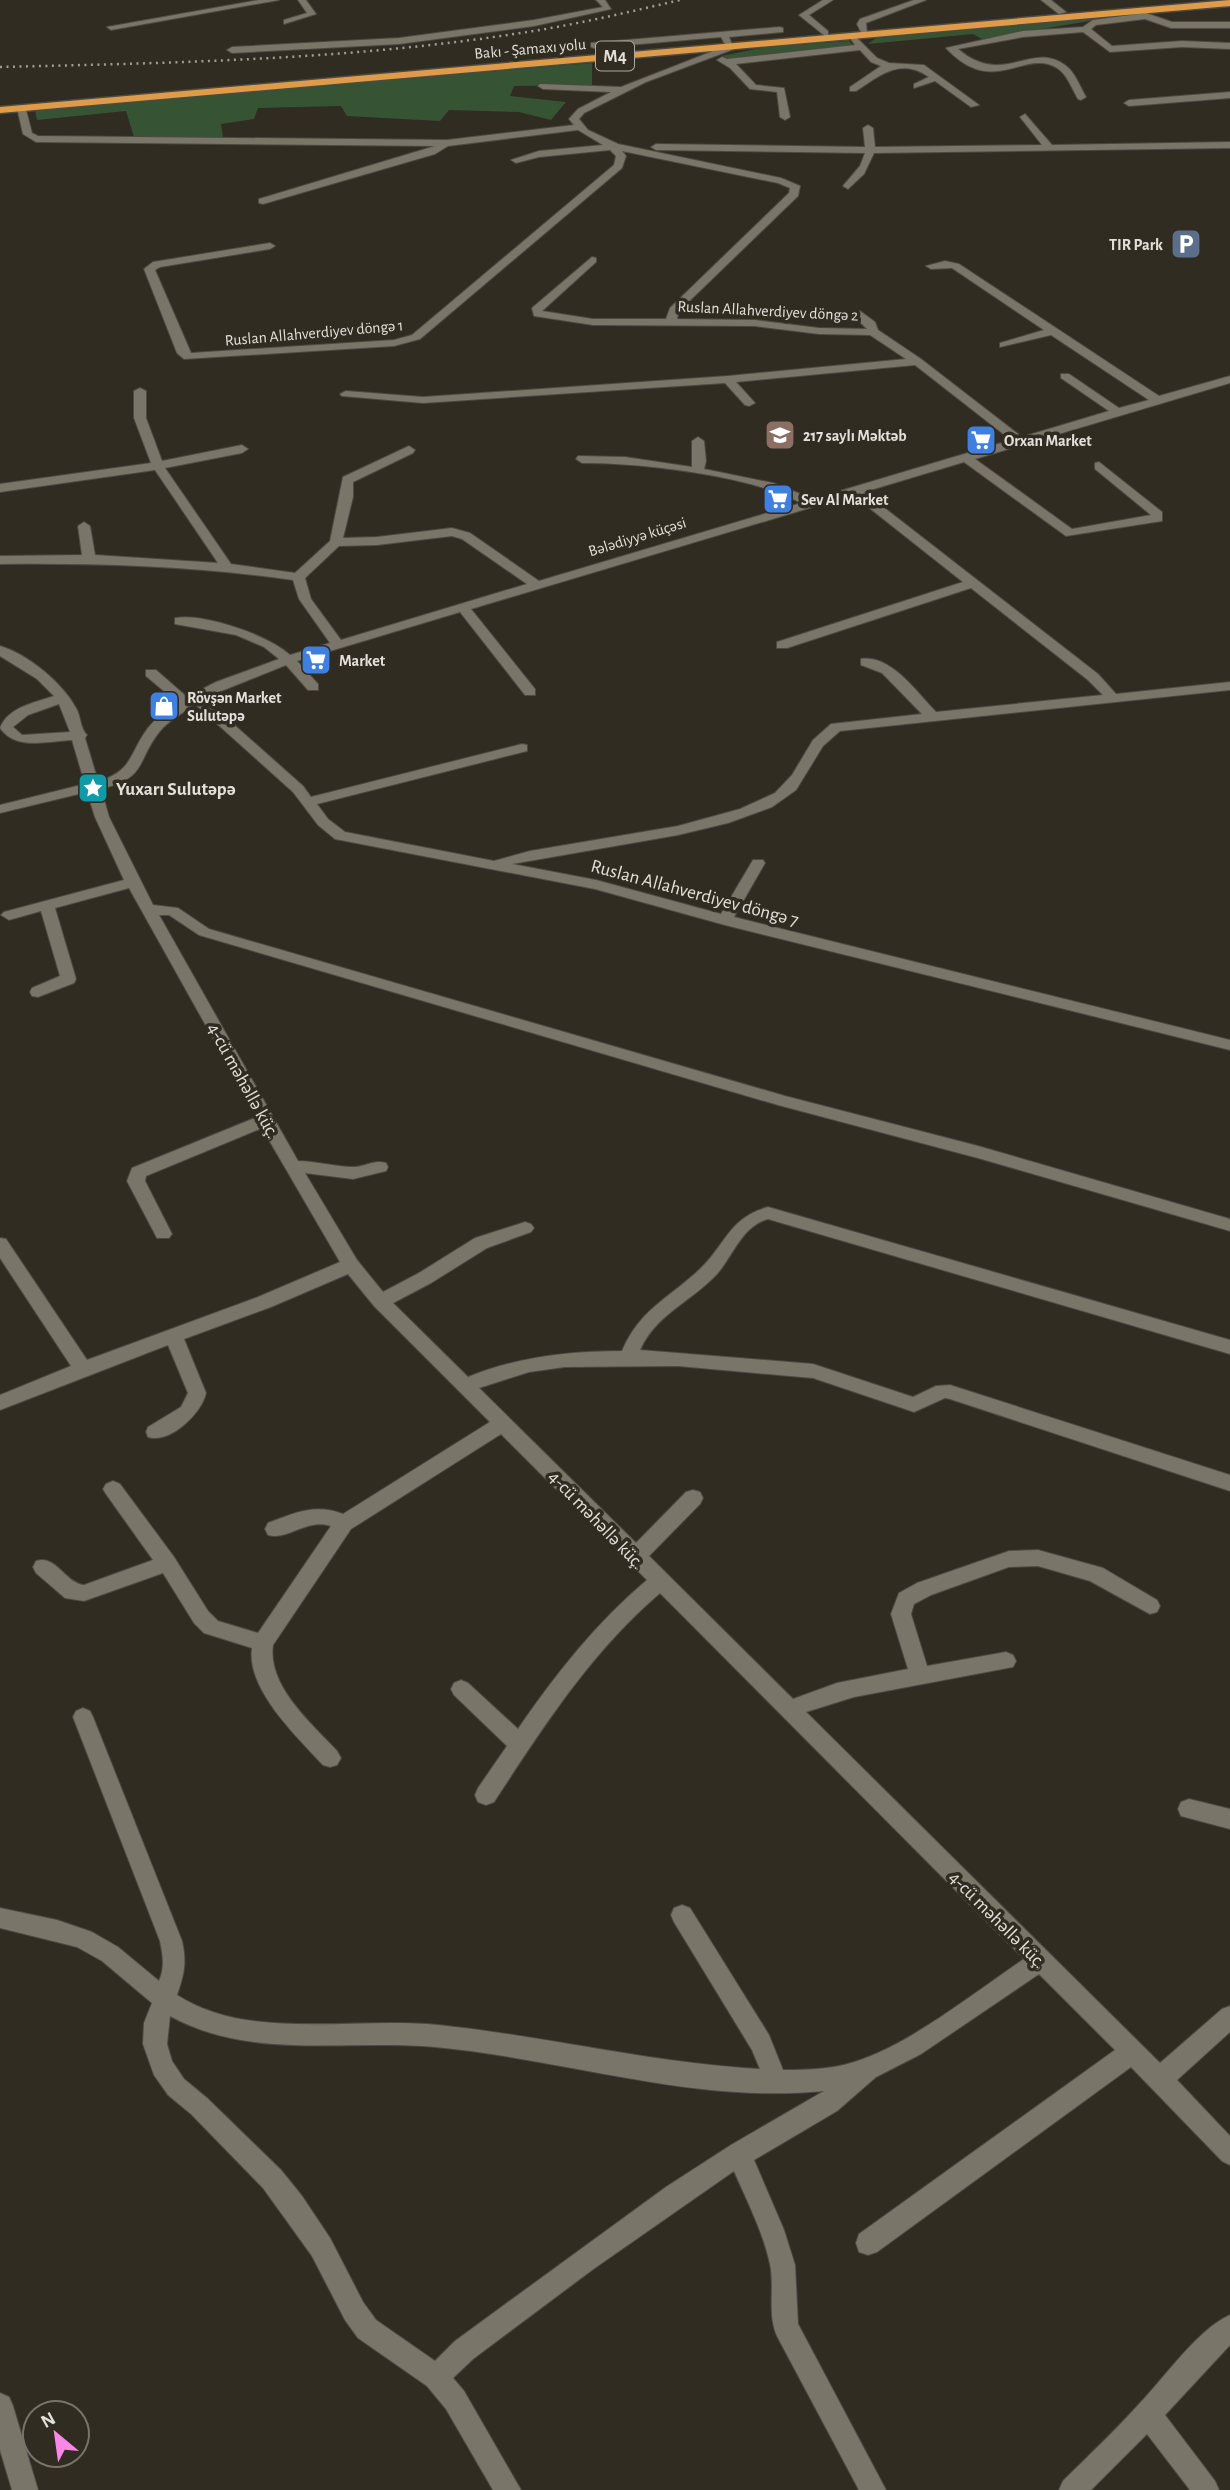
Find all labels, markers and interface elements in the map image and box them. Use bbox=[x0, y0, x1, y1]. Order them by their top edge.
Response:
street label: Bakı - Şamaxı yolu bbox=[474, 36, 587, 63]
road number: M4 bbox=[596, 42, 634, 70]
parking icon: TIR Park bbox=[1169, 227, 1203, 261]
place label: TIR Park bbox=[1109, 237, 1163, 253]
street label: Ruslan Allahverdiyev döngə 2 bbox=[677, 298, 859, 325]
street label: Ruslan Allahverdiyev döngə 1 bbox=[224, 317, 404, 350]
school or university icon: 217 saylı Məktəb bbox=[763, 418, 797, 452]
supermarket icon: Orxan Market bbox=[964, 423, 998, 457]
place label: 217 saylı Məktəb bbox=[803, 428, 907, 445]
place label: Orxan Market bbox=[1004, 433, 1092, 449]
supermarket icon: Sev Al Market bbox=[761, 482, 795, 516]
place label: Sev Al Market bbox=[801, 492, 889, 508]
street label: Bələdiyyə küçəsi bbox=[586, 514, 688, 560]
supermarket icon: Market bbox=[299, 643, 333, 677]
place label: Market bbox=[339, 653, 386, 669]
shop icon: Rövşən Market Sulutəpə bbox=[147, 689, 181, 723]
place label: Rövşən Market Sulutəpə bbox=[187, 690, 282, 724]
place icon: Yuxarı Sulutəpə bbox=[76, 771, 110, 805]
place label: Yuxarı Sulutəpə bbox=[116, 780, 236, 799]
street label: Ruslan Allahverdiyev döngə 7 bbox=[589, 857, 801, 930]
street label: 4-cü məhəllə küç. bbox=[203, 1020, 282, 1141]
street label: 4-cü məhəllə küç. bbox=[544, 1467, 647, 1573]
street label: 4-cü məhəllə küç. bbox=[945, 1868, 1049, 1972]
north arrow bbox=[21, 2399, 91, 2469]
text: N bbox=[38, 2409, 59, 2432]

